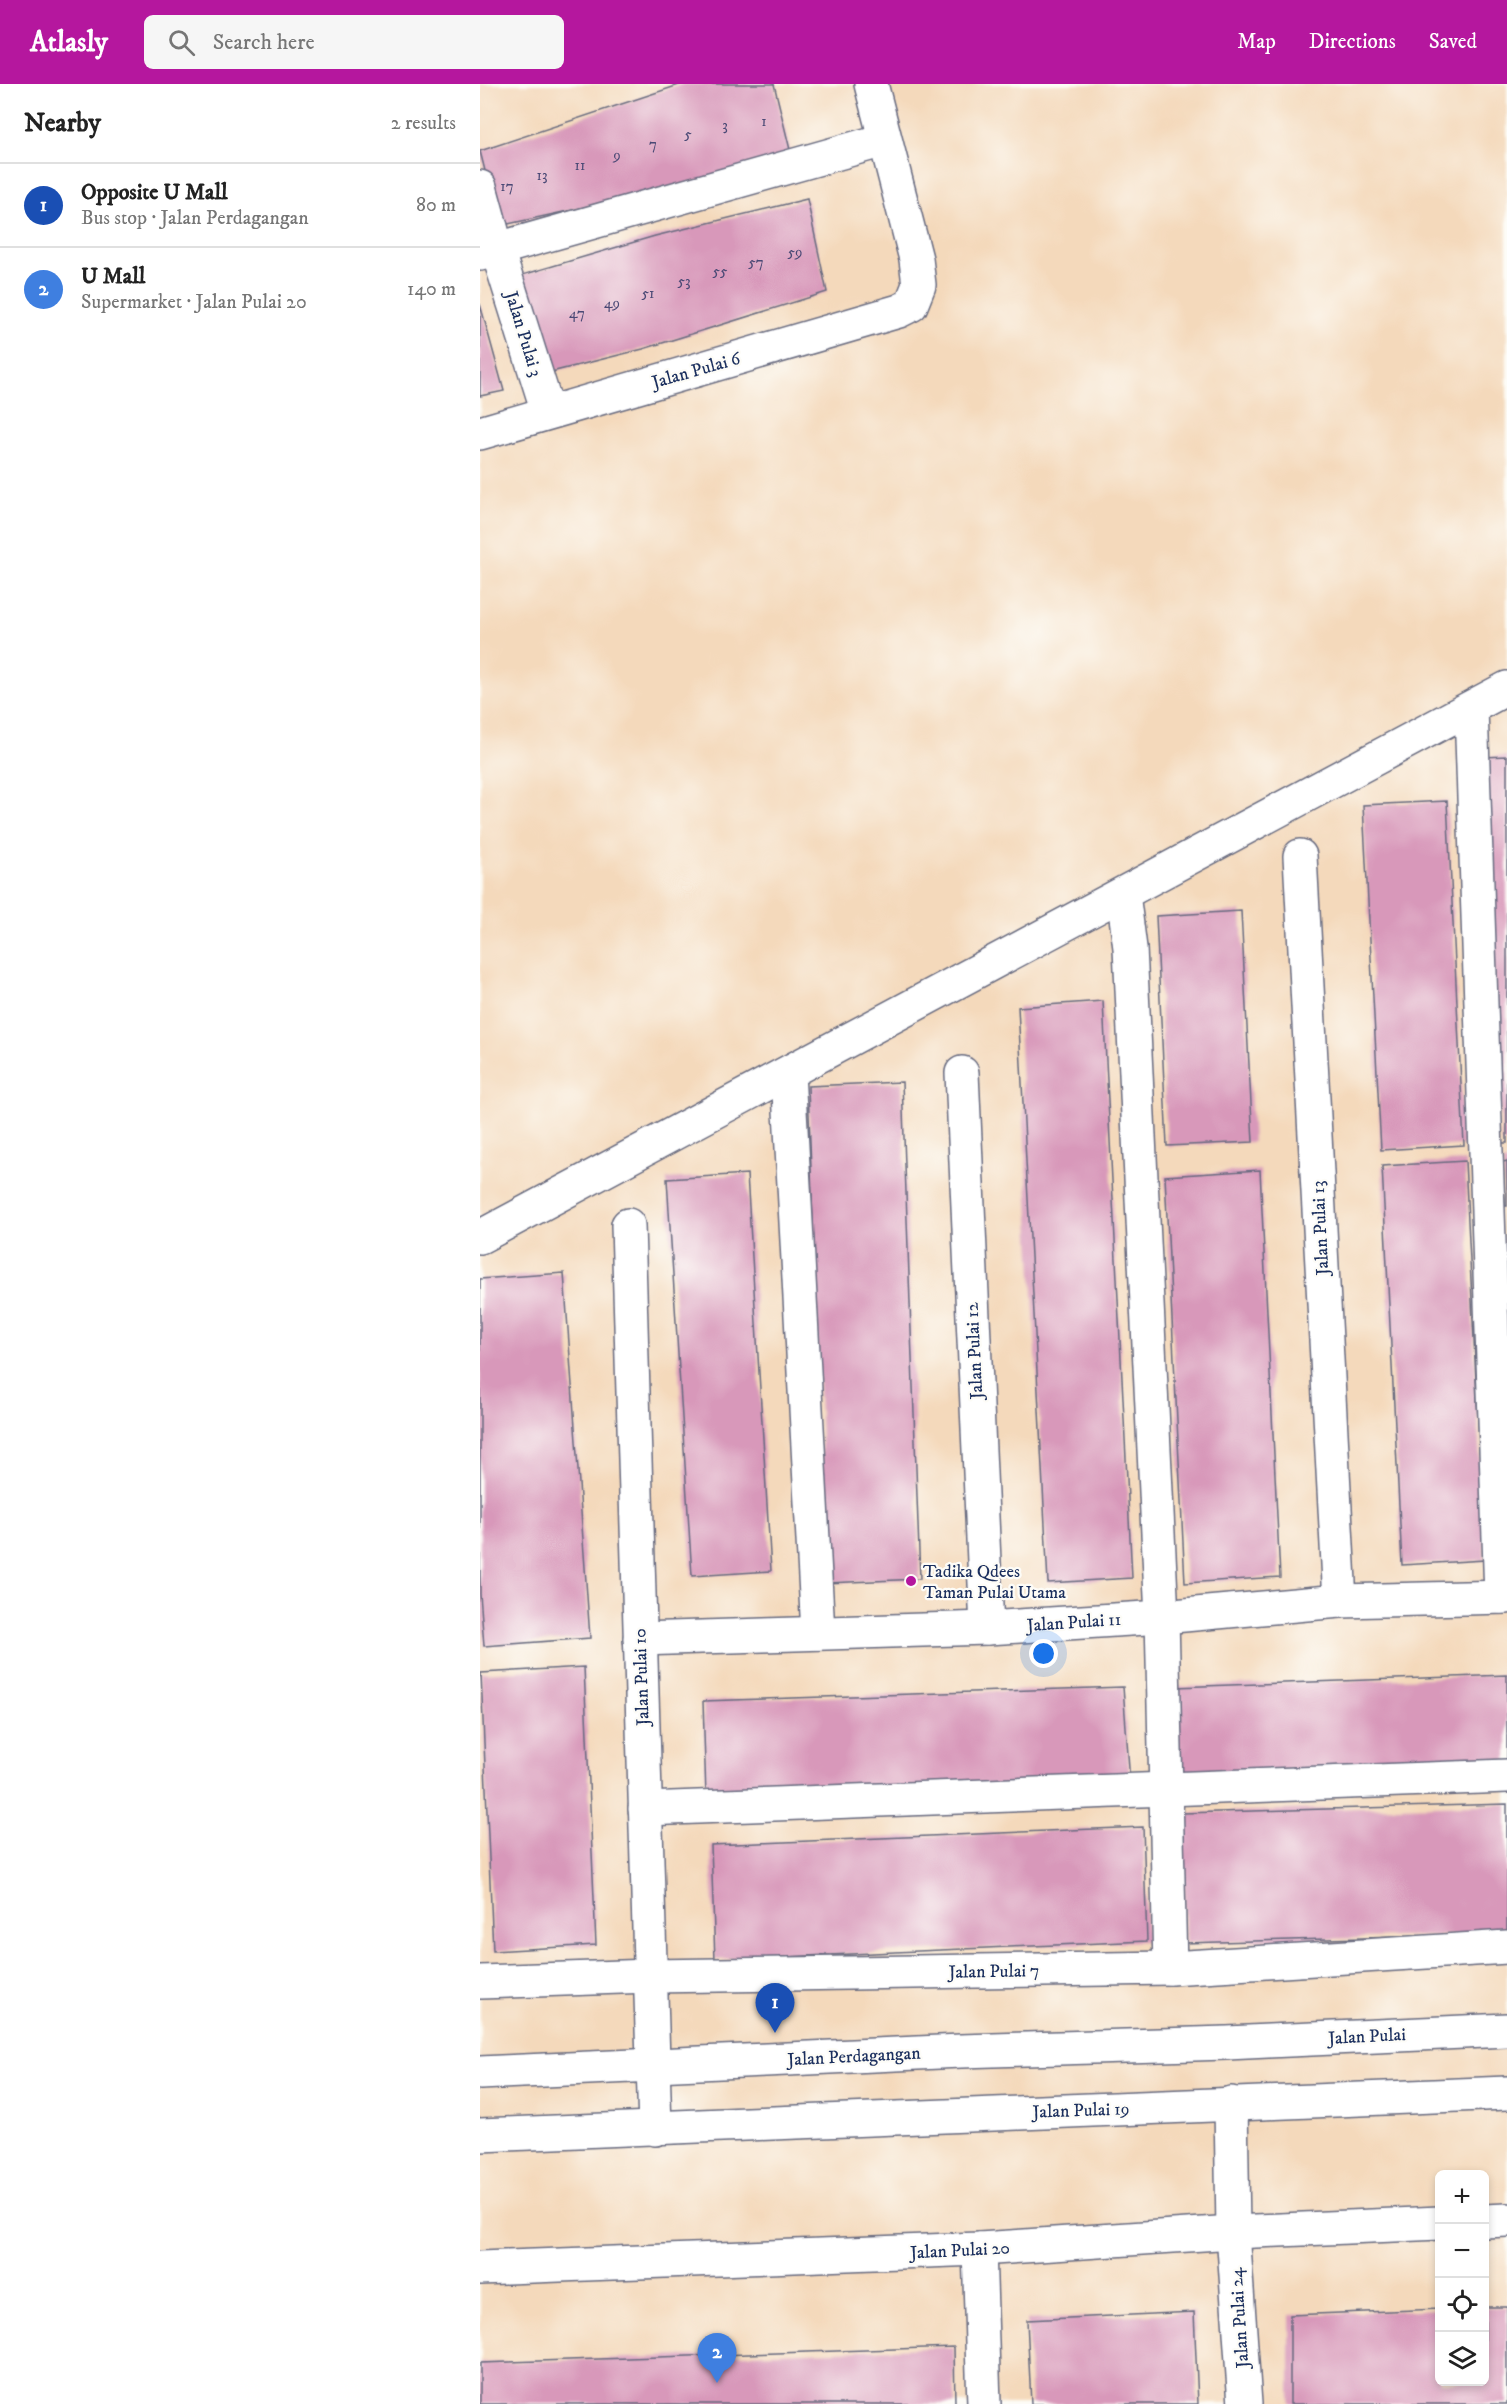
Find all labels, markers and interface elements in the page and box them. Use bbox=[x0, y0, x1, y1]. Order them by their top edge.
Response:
search box bbox=[144, 15, 564, 69]
text: Atlasly bbox=[30, 25, 108, 60]
icon: search bbox=[165, 26, 198, 59]
text: Search here bbox=[213, 29, 315, 56]
text: Map bbox=[1237, 29, 1276, 55]
text: Directions bbox=[1309, 29, 1396, 55]
text: Saved bbox=[1429, 29, 1477, 55]
text: Nearby bbox=[24, 107, 101, 140]
text: 2 results bbox=[391, 111, 456, 136]
house number: 1 bbox=[761, 112, 767, 131]
house number: 3 bbox=[722, 116, 728, 135]
house number: 5 bbox=[684, 125, 692, 144]
house number: 7 bbox=[649, 135, 657, 154]
house number: 9 bbox=[612, 146, 621, 165]
house number: 11 bbox=[574, 156, 586, 175]
house number: 13 bbox=[536, 166, 548, 185]
house number: 17 bbox=[500, 177, 514, 196]
text: Opposite U Mall bbox=[81, 179, 228, 206]
text: 1 bbox=[40, 193, 47, 218]
text: 80 m bbox=[416, 193, 456, 218]
text: Bus stop · Jalan Perdagangan bbox=[81, 206, 309, 231]
house number: 59 bbox=[788, 243, 802, 262]
house number: 57 bbox=[748, 253, 764, 272]
house number: 55 bbox=[713, 262, 728, 281]
text: U Mall bbox=[81, 263, 145, 290]
house number: 53 bbox=[677, 272, 691, 291]
text: 2 bbox=[39, 277, 48, 302]
text: 140 m bbox=[407, 277, 456, 302]
house number: 51 bbox=[642, 284, 654, 303]
street label: Jalan Pulai 3 bbox=[499, 287, 546, 380]
text: Supermarket · Jalan Pulai 20 bbox=[81, 290, 307, 315]
house number: 49 bbox=[604, 294, 620, 313]
house number: 47 bbox=[569, 304, 585, 323]
street label: Jalan Pulai 6 bbox=[648, 348, 744, 395]
street label: Jalan Pulai 13 bbox=[1308, 1180, 1335, 1278]
street label: Jalan Pulai 12 bbox=[961, 1302, 989, 1402]
place label: Tadika Qdees Taman Pulai Utama bbox=[923, 1561, 1066, 1604]
marker: Tadika Qdees Taman Pulai Utama bbox=[904, 1574, 918, 1588]
street label: Jalan Pulai 11 bbox=[1024, 1609, 1122, 1637]
street label: Jalan Pulai 10 bbox=[629, 1628, 655, 1728]
your location bbox=[1029, 1639, 1058, 1668]
street label: Jalan Pulai 7 bbox=[946, 1960, 1040, 1984]
pin: 1 bbox=[756, 1984, 794, 2033]
street label: Jalan Pulai bbox=[1326, 2024, 1406, 2050]
street label: Jalan Perdagangan bbox=[785, 2042, 922, 2072]
street label: Jalan Pulai 19 bbox=[1030, 2098, 1130, 2124]
map controls bbox=[1435, 2170, 1489, 2386]
button: + bbox=[1435, 2170, 1489, 2224]
button: − bbox=[1435, 2224, 1489, 2278]
street label: Jalan Pulai 20 bbox=[908, 2237, 1011, 2265]
street label: Jalan Pulai 24 bbox=[1225, 2266, 1255, 2371]
button: locate bbox=[1435, 2278, 1489, 2332]
button: layers bbox=[1435, 2332, 1489, 2386]
pin: 2 bbox=[698, 2334, 736, 2383]

